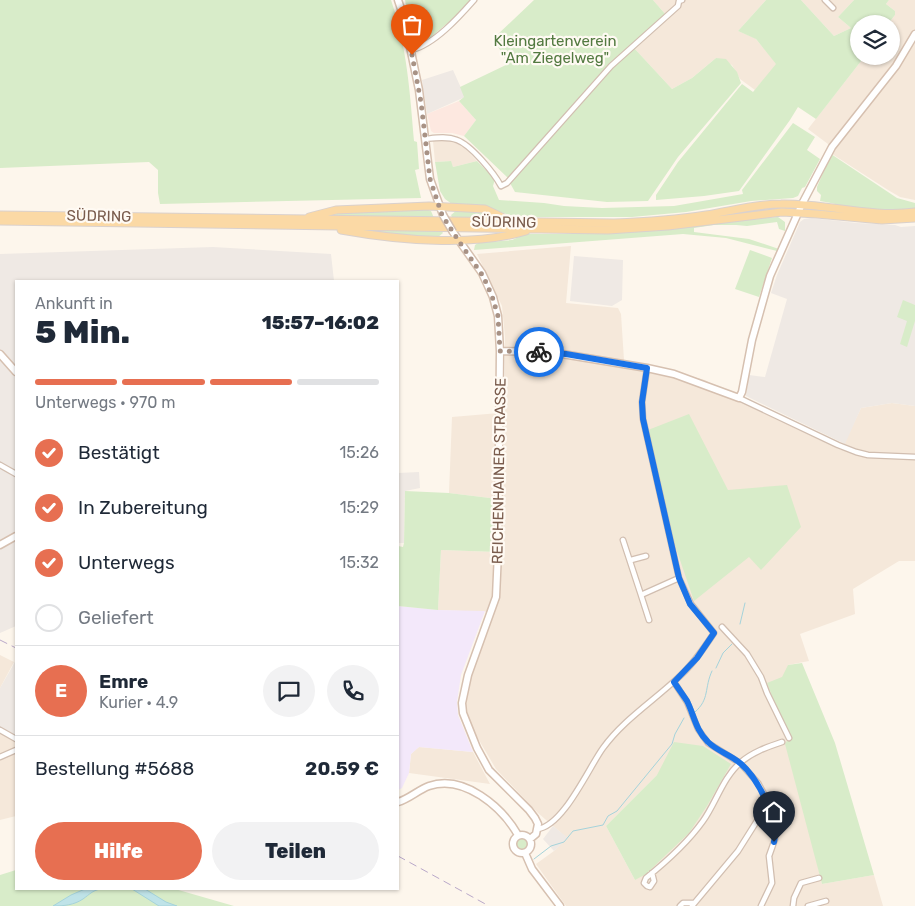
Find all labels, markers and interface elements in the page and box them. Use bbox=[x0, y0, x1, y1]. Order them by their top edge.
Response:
pin bbox=[391, 4, 433, 55]
icon: bag bbox=[398, 11, 426, 39]
map controls bbox=[850, 15, 900, 65]
button: layers bbox=[850, 15, 900, 65]
park label: Kleingartenverein "Am Ziegelweg" bbox=[494, 32, 616, 67]
street label: SÜDRING bbox=[66, 206, 132, 226]
street label: SÜDRING bbox=[471, 212, 537, 232]
text: Ankunft in bbox=[35, 294, 113, 313]
text: 15:57–16:02 bbox=[262, 311, 379, 334]
text: 5 Min. bbox=[35, 313, 130, 351]
courier bbox=[514, 327, 564, 377]
icon: bike bbox=[525, 338, 553, 366]
street label: REICHENHAINER STRASSE bbox=[488, 378, 510, 564]
text: Unterwegs · 970 m bbox=[35, 393, 176, 412]
icon: check bbox=[35, 439, 63, 467]
text: Bestätigt bbox=[78, 441, 160, 464]
text: 15:26 bbox=[340, 443, 379, 462]
icon: check bbox=[35, 494, 63, 522]
text: In Zubereitung bbox=[78, 496, 208, 519]
text: 15:29 bbox=[340, 498, 379, 517]
icon: check bbox=[35, 549, 63, 577]
text: Unterwegs bbox=[78, 551, 175, 574]
text: 15:32 bbox=[340, 553, 379, 572]
text: Geliefert bbox=[78, 606, 154, 629]
button: chat bbox=[263, 665, 315, 717]
button: phone bbox=[327, 665, 379, 717]
text: Emre bbox=[99, 670, 148, 693]
text: E bbox=[55, 679, 67, 702]
text: Kurier · 4.9 bbox=[99, 693, 178, 712]
text: Bestellung #5688 bbox=[35, 757, 194, 780]
text: 20.59 € bbox=[305, 757, 379, 780]
pin bbox=[753, 791, 795, 842]
icon: home bbox=[760, 798, 788, 826]
button: Hilfe bbox=[35, 822, 202, 880]
button: Teilen bbox=[212, 822, 379, 880]

